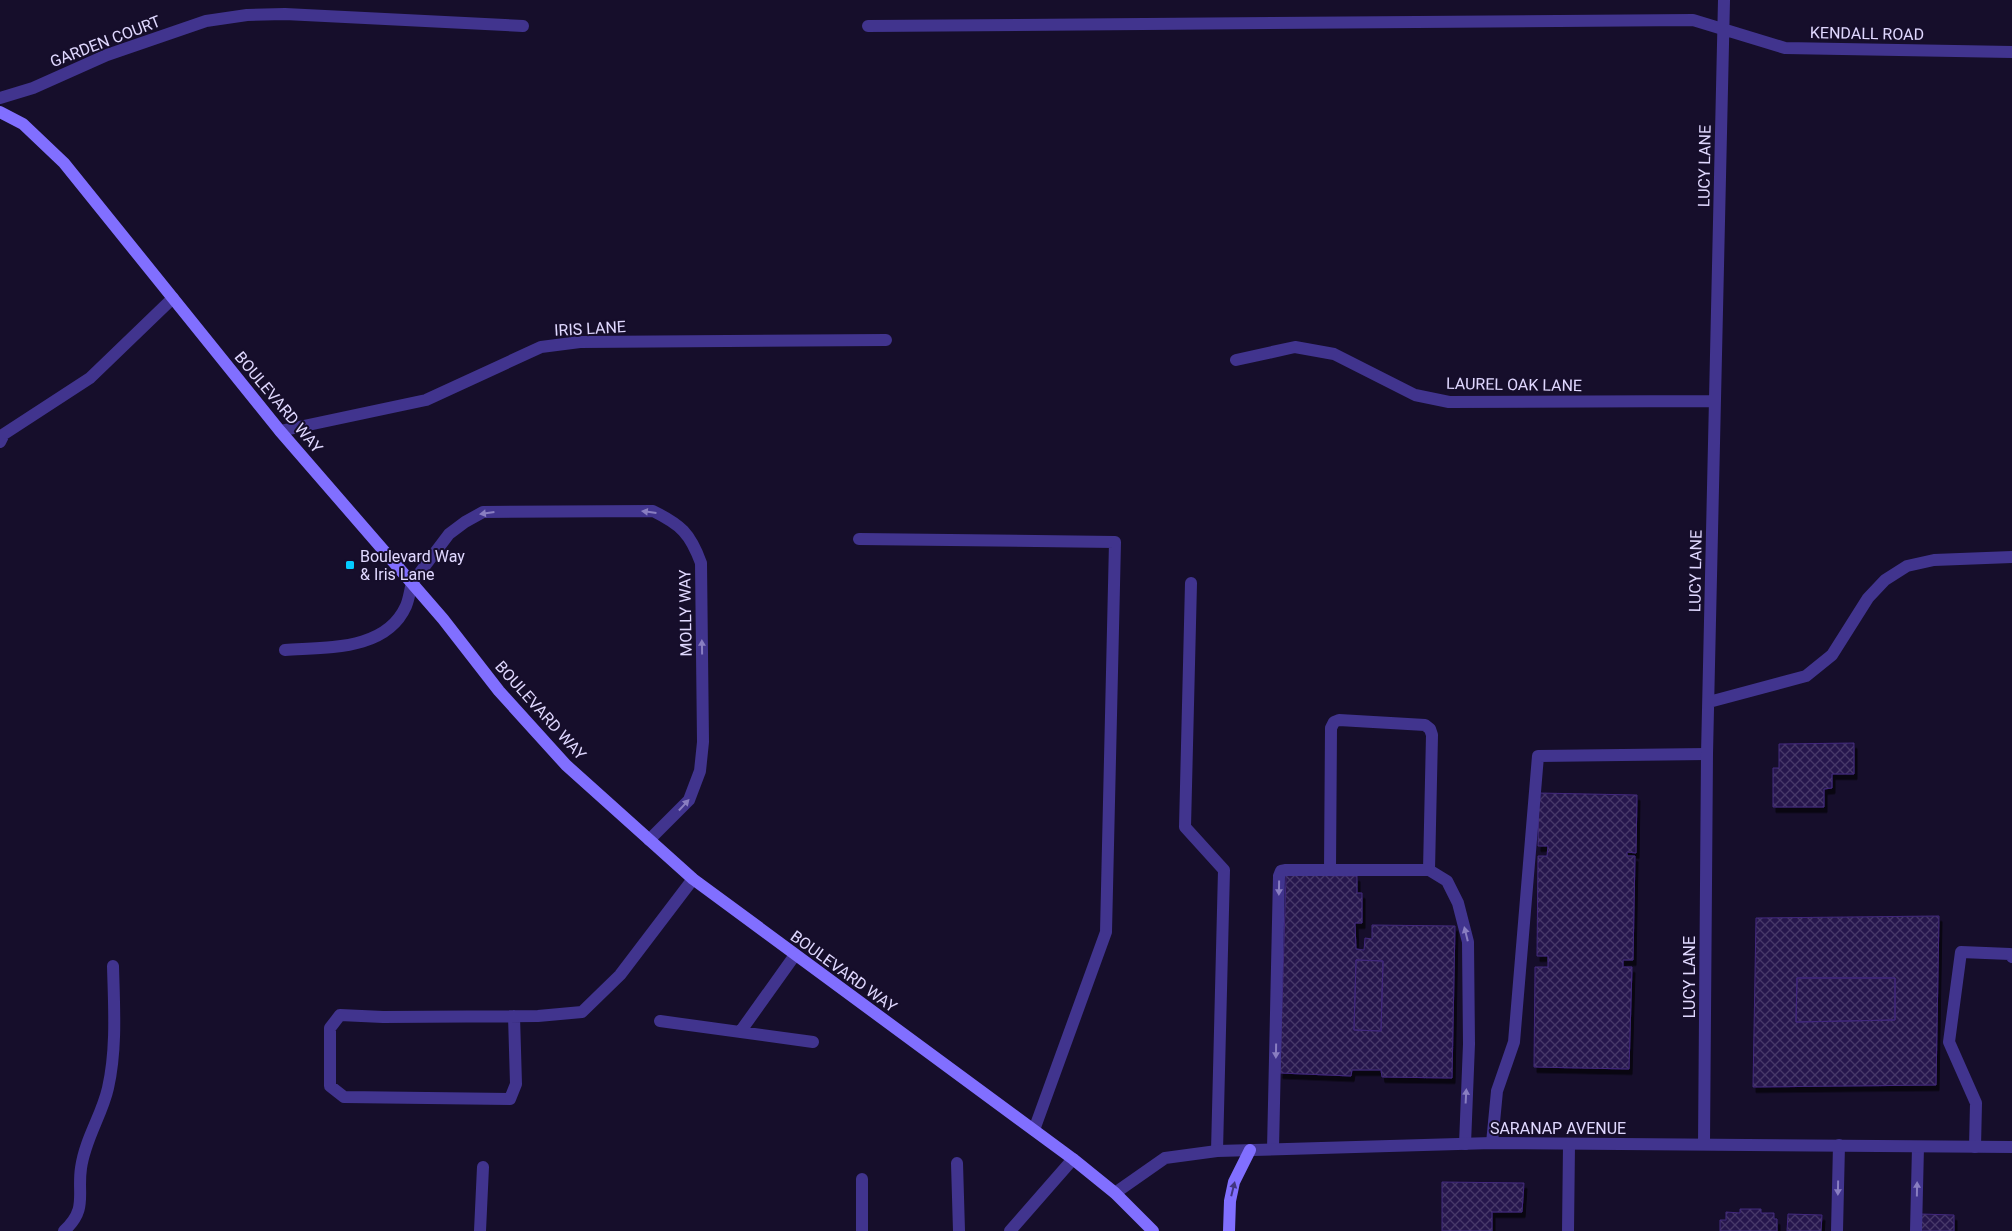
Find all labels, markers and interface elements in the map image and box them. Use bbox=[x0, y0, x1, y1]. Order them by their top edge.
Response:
street label: GARDEN COURT bbox=[47, 12, 164, 71]
street label: KENDALL ROAD bbox=[1810, 23, 1924, 44]
street label: LUCY LANE bbox=[1694, 125, 1715, 207]
street label: IRIS LANE bbox=[554, 317, 626, 340]
street label: BOULEVARD WAY bbox=[231, 348, 327, 457]
street label: LAUREL OAK LANE bbox=[1446, 374, 1582, 395]
one-way arrow bbox=[640, 508, 656, 516]
one-way arrow bbox=[478, 509, 494, 517]
street label: LUCY LANE bbox=[1685, 530, 1706, 612]
place label: Boulevard Way & Iris Lane bbox=[360, 547, 465, 584]
marker: Boulevard Way & Iris Lane bbox=[344, 559, 356, 571]
street label: MOLLY WAY bbox=[675, 569, 696, 657]
one-way arrow bbox=[698, 639, 706, 655]
street label: BOULEVARD WAY bbox=[491, 657, 590, 764]
one-way arrow bbox=[678, 799, 689, 812]
one-way arrow bbox=[1275, 881, 1283, 897]
one-way arrow bbox=[1462, 926, 1470, 941]
street label: BOULEVARD WAY bbox=[787, 927, 901, 1017]
street label: LUCY LANE bbox=[1680, 936, 1699, 1018]
one-way arrow bbox=[1271, 1043, 1279, 1059]
one-way arrow bbox=[1463, 1088, 1471, 1104]
street label: SARANAP AVENUE bbox=[1490, 1119, 1626, 1138]
one-way arrow bbox=[1834, 1180, 1842, 1196]
one-way arrow bbox=[1913, 1181, 1921, 1197]
one-way arrow bbox=[1229, 1182, 1237, 1197]

